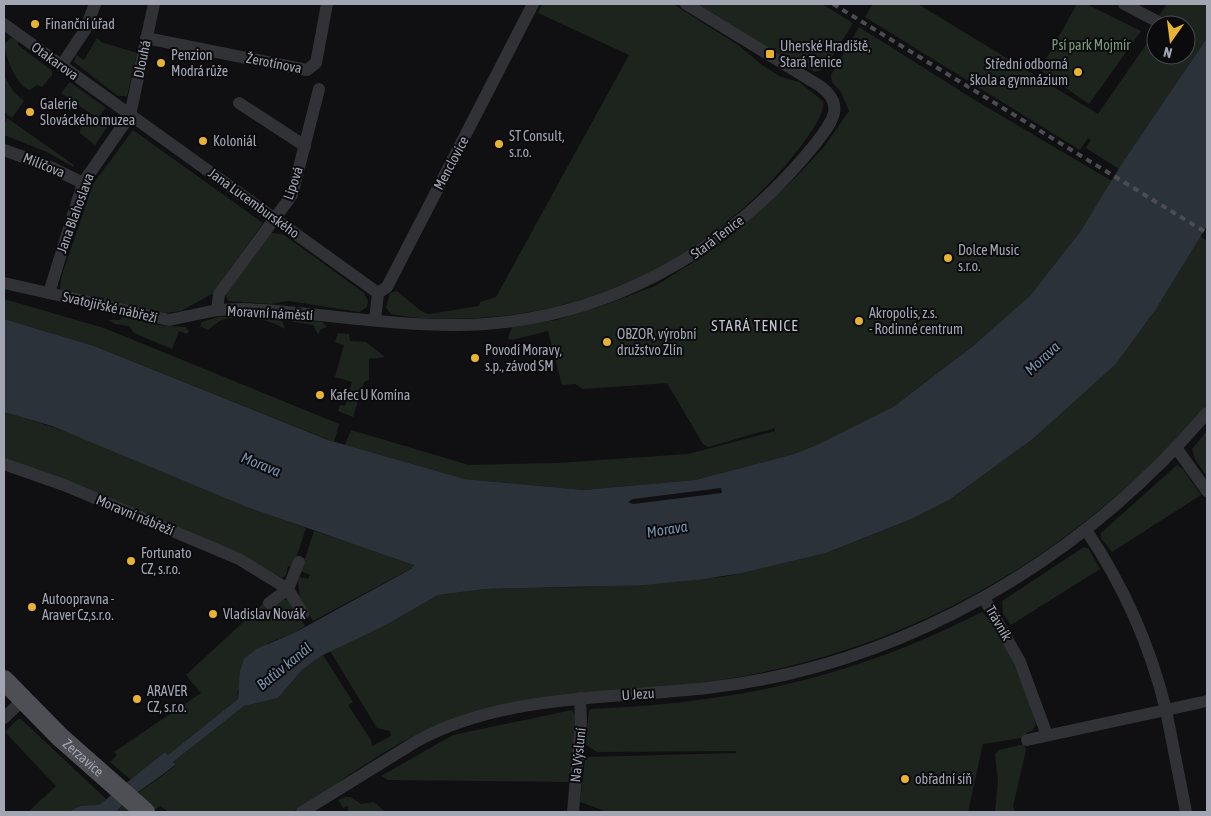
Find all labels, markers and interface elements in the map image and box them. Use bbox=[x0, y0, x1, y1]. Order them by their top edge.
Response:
north arrow bbox=[1146, 15, 1196, 65]
place label: Finanční úřad bbox=[45, 16, 115, 32]
marker: Finanční úřad bbox=[29, 18, 41, 30]
park label: Psí park Mojmír bbox=[1052, 37, 1131, 53]
place label: Uherské Hradiště, Stará Tenice bbox=[780, 38, 871, 70]
street label: Otakarova bbox=[28, 39, 82, 83]
street label: Dlouhá bbox=[130, 39, 154, 79]
text: N bbox=[1162, 44, 1174, 61]
place label: Penzion Modrá růže bbox=[171, 47, 228, 79]
marker: Uherské Hradiště, Stará Tenice bbox=[764, 48, 776, 60]
street label: Žerotínova bbox=[245, 50, 303, 76]
place label: Střední odborná škola a gymnázium bbox=[970, 56, 1068, 88]
marker: Penzion Modrá růže bbox=[155, 57, 167, 69]
marker: Střední odborná škola a gymnázium bbox=[1072, 66, 1084, 78]
place label: Galerie Slováckého muzea bbox=[40, 96, 135, 128]
marker: Galerie Slováckého muzea bbox=[24, 106, 36, 118]
place label: ST Consult, s.r.o. bbox=[509, 128, 565, 160]
place label: Koloniál bbox=[213, 133, 257, 149]
street label: Menclovice bbox=[430, 134, 472, 192]
marker: Koloniál bbox=[197, 135, 209, 147]
marker: ST Consult, s.r.o. bbox=[493, 138, 505, 150]
street label: Milíčova bbox=[21, 149, 67, 181]
street label: Lipová bbox=[280, 164, 306, 202]
street label: Jana Lucemburského bbox=[206, 165, 302, 241]
street label: Jana Blahoslava bbox=[53, 171, 97, 255]
street label: Stará Tenice bbox=[687, 212, 747, 262]
place label: Dolce Music s.r.o. bbox=[958, 242, 1020, 274]
marker: Dolce Music s.r.o. bbox=[942, 252, 954, 264]
street label: Svatojiřské nábřeží bbox=[61, 288, 159, 326]
street label: Moravní náměstí bbox=[227, 303, 313, 323]
place label: Akropolis, z.s. - Rodinné centrum bbox=[869, 305, 963, 337]
marker: Akropolis, z.s. - Rodinné centrum bbox=[853, 315, 865, 327]
district label: STARÁ TENICE bbox=[711, 317, 799, 334]
place label: OBZOR, výrobní družstvo Zlín bbox=[617, 326, 697, 358]
marker: OBZOR, výrobní družstvo Zlín bbox=[601, 336, 613, 348]
water label: Morava bbox=[1021, 338, 1063, 378]
place label: Povodí Moravy, s.p., závod SM bbox=[485, 342, 562, 374]
marker: Povodí Moravy, s.p., závod SM bbox=[469, 352, 481, 364]
place label: Kafec U Komína bbox=[330, 387, 410, 403]
marker: Kafec U Komína bbox=[314, 389, 326, 401]
water label: Morava bbox=[239, 448, 283, 480]
street label: Moravní nábřeží bbox=[94, 491, 176, 539]
water label: Morava bbox=[645, 517, 689, 541]
place label: Fortunato CZ, s.r.o. bbox=[141, 545, 192, 577]
marker: Fortunato CZ, s.r.o. bbox=[125, 555, 137, 567]
place label: Autoopravna - Araver Cz,s.r.o. bbox=[42, 591, 115, 623]
marker: Autoopravna - Araver Cz,s.r.o. bbox=[26, 601, 38, 613]
street label: Trávník bbox=[983, 603, 1015, 643]
place label: Vladislav Novák bbox=[223, 606, 306, 622]
marker: Vladislav Novák bbox=[207, 608, 219, 620]
water label: Baťův kanál bbox=[253, 639, 315, 693]
place label: ARAVER CZ, s.r.o. bbox=[147, 683, 187, 715]
street label: U Jezu bbox=[621, 685, 655, 703]
marker: ARAVER CZ, s.r.o. bbox=[131, 693, 143, 705]
street label: Na Výsluní bbox=[567, 727, 589, 783]
street label: Zerzavice bbox=[60, 735, 107, 780]
place label: obřadní síň bbox=[915, 771, 972, 787]
marker: obřadní síň bbox=[899, 773, 911, 785]

